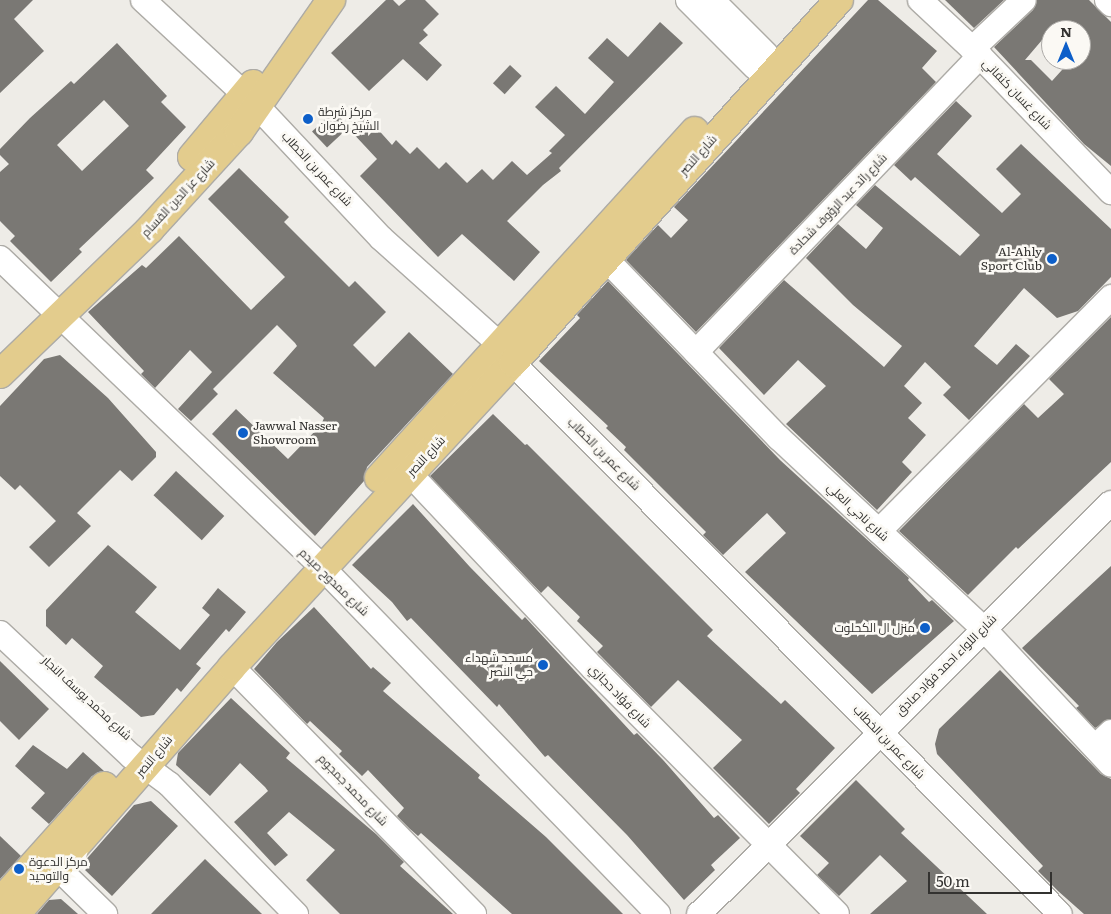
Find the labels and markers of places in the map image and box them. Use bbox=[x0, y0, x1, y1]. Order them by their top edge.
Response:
place label: مركز شرطة الشيخ رضوان bbox=[318, 105, 379, 133]
marker: مركز شرطة الشيخ رضوان bbox=[302, 113, 314, 125]
place label: Al-Ahly Sport Club bbox=[981, 245, 1042, 273]
marker: Al-Ahly Sport Club bbox=[1046, 253, 1058, 265]
place label: Jawwal Nasser Showroom bbox=[253, 419, 337, 447]
marker: Jawwal Nasser Showroom bbox=[237, 427, 249, 439]
place label: منزل ال الكحلوت bbox=[834, 621, 915, 635]
marker: منزل ال الكحلوت bbox=[919, 622, 931, 634]
place label: مسجد شهداء حي النصر bbox=[465, 651, 533, 679]
marker: مسجد شهداء حي النصر bbox=[537, 659, 549, 671]
place label: مركز الدعوة والتوحيد bbox=[29, 855, 88, 883]
marker: مركز الدعوة والتوحيد bbox=[13, 863, 25, 875]

